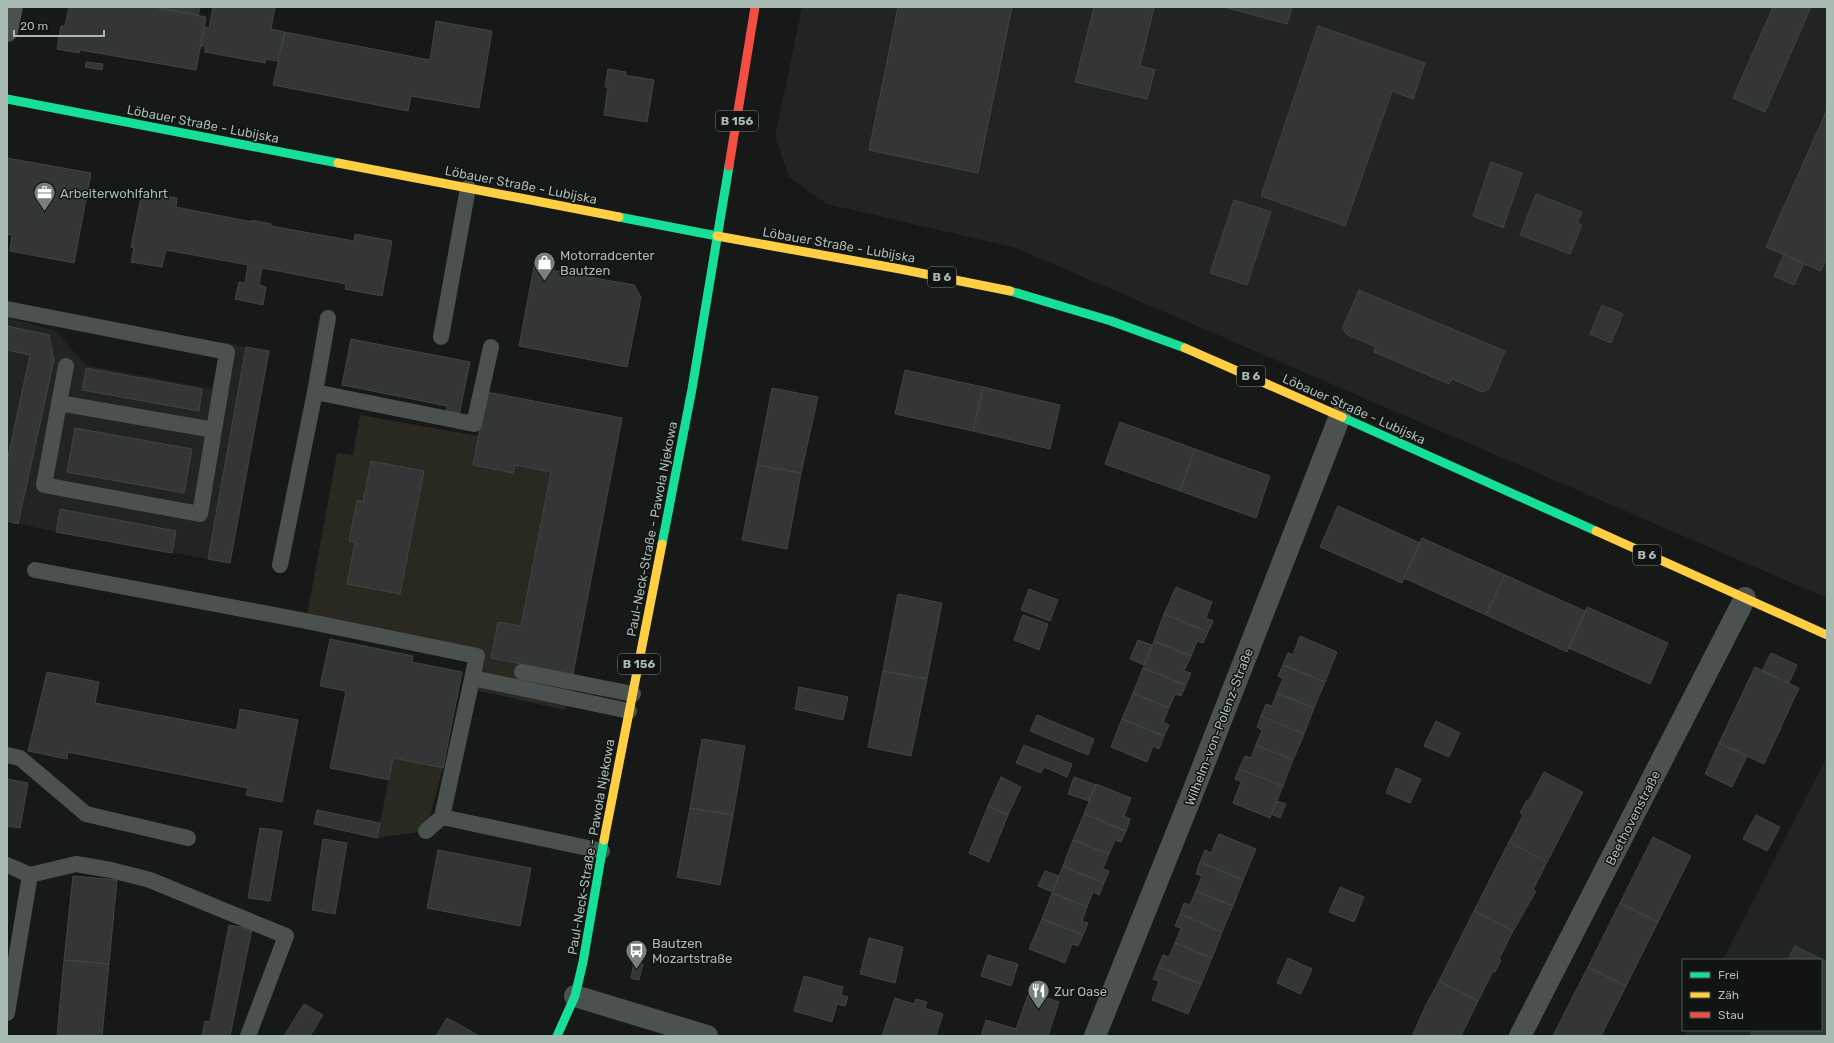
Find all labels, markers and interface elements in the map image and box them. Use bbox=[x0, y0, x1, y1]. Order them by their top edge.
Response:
scale bar bbox=[14, 12, 104, 38]
text: 20 m bbox=[20, 19, 48, 33]
street label: Löbauer Straße - Lubijska bbox=[126, 102, 280, 146]
road number: B 156 bbox=[716, 111, 758, 131]
street label: Löbauer Straße - Lubijska bbox=[444, 163, 598, 207]
office icon: Arbeiterwohlfahrt bbox=[32, 180, 58, 213]
place label: Arbeiterwohlfahrt bbox=[60, 186, 168, 201]
street label: Löbauer Straße - Lubijska bbox=[761, 224, 917, 266]
place label: Motorradcenter Bautzen bbox=[560, 248, 655, 278]
shop icon: Motorradcenter Bautzen bbox=[532, 249, 558, 282]
road number: B 6 bbox=[928, 267, 956, 287]
road number: B 6 bbox=[1237, 366, 1265, 386]
street label: Löbauer Straße - Lubijska bbox=[1280, 371, 1428, 447]
street label: Paul-Neck-Straße - Pawoła Njekowa bbox=[624, 420, 680, 638]
road number: B 6 bbox=[1633, 545, 1661, 565]
street label: Wilhelm-von-Polenz-Straße bbox=[1182, 646, 1256, 808]
road number: B 156 bbox=[618, 654, 660, 674]
street label: Paul-Neck-Straße - Pawoła Njekowa bbox=[565, 738, 617, 956]
street label: Beethovenstraße bbox=[1603, 768, 1663, 868]
place label: Bautzen Mozartstraße bbox=[652, 936, 732, 966]
bus stop icon: Bautzen Mozartstraße bbox=[623, 937, 649, 970]
legend bbox=[1682, 959, 1822, 1031]
text: Frei bbox=[1718, 968, 1739, 982]
restaurant icon: Zur Oase bbox=[1026, 978, 1052, 1011]
place label: Zur Oase bbox=[1054, 984, 1107, 999]
text: Zäh bbox=[1718, 988, 1739, 1002]
text: Stau bbox=[1718, 1008, 1744, 1022]

